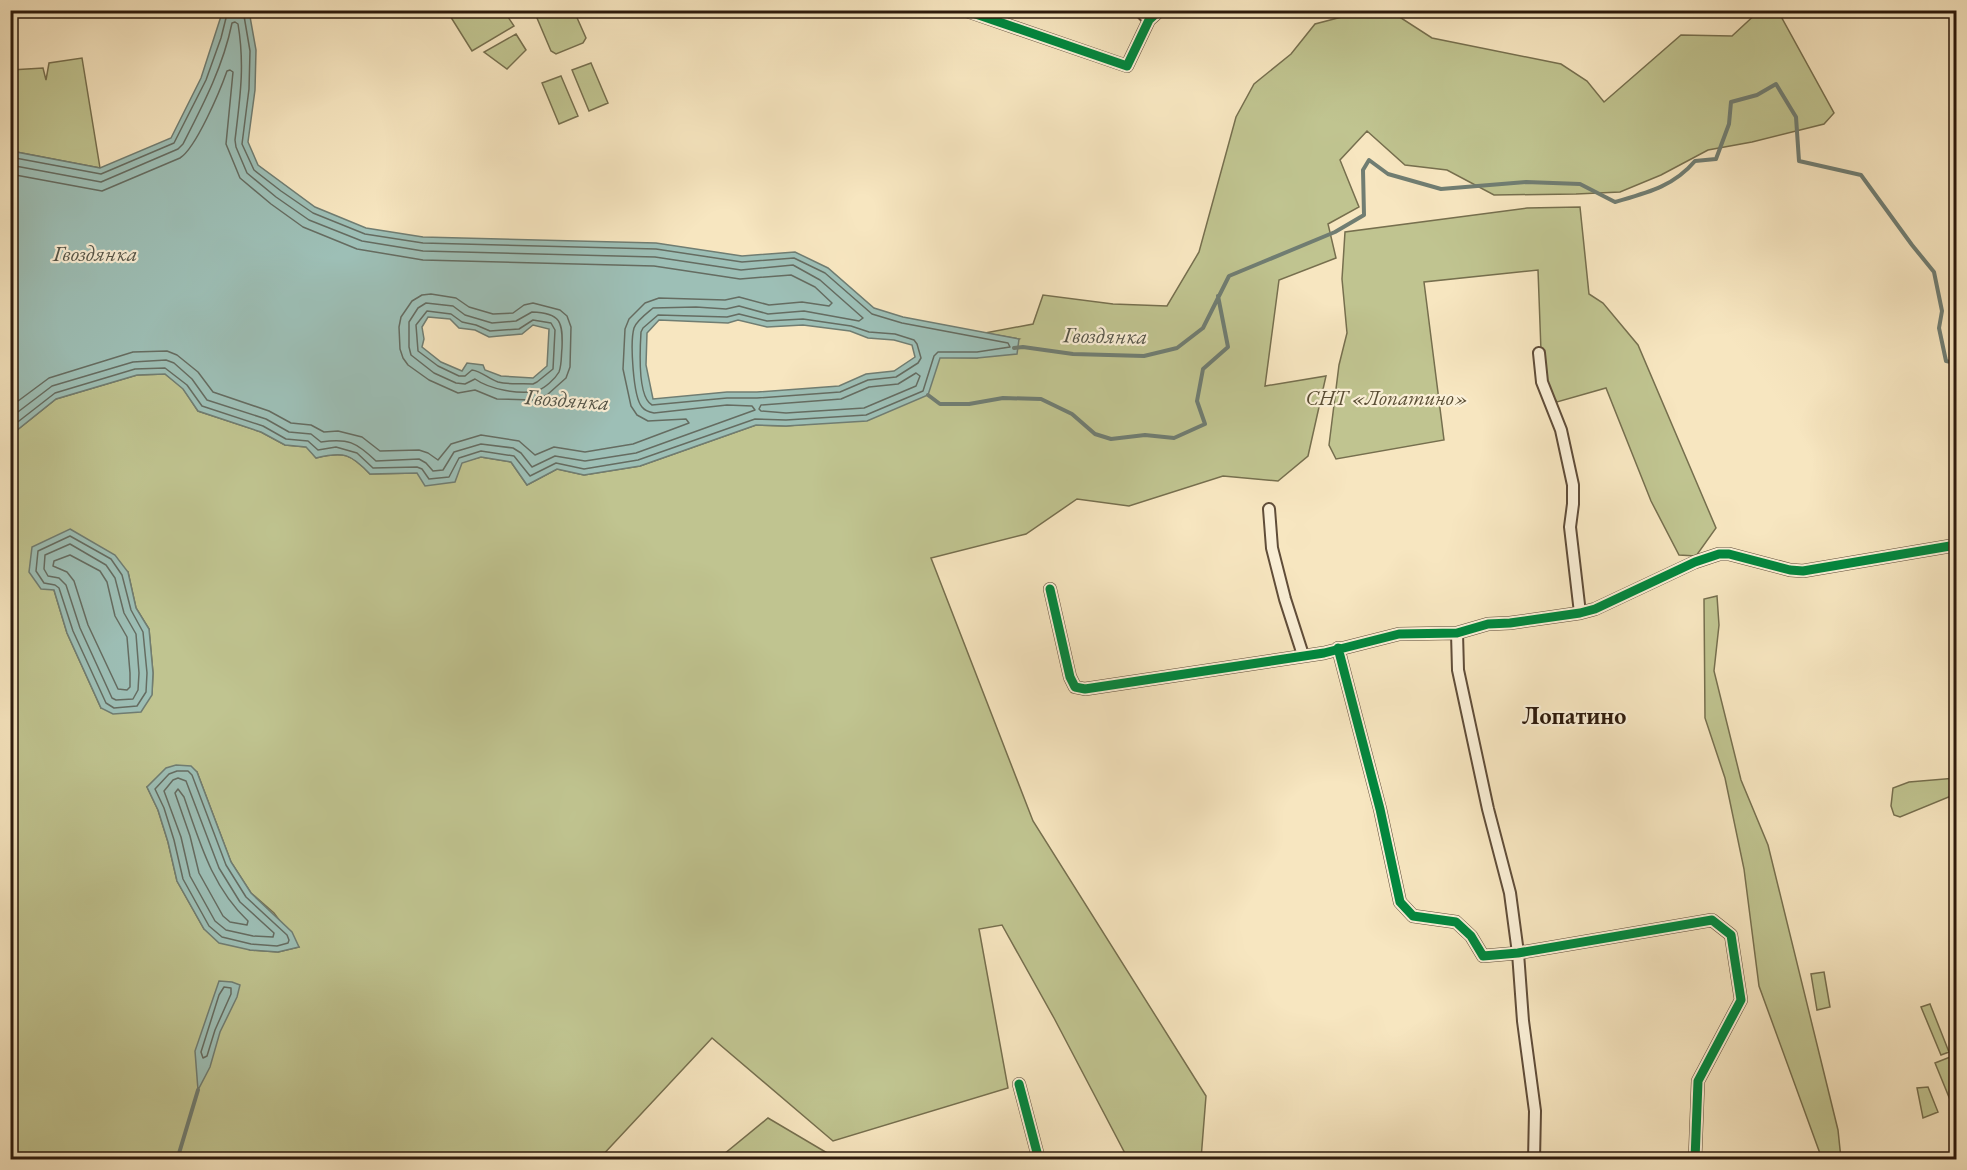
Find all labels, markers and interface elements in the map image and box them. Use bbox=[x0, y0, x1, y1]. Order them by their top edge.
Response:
water label: Гвоздянка bbox=[52, 239, 137, 268]
water label: Гвоздянка bbox=[1061, 320, 1148, 351]
water label: Гвоздянка bbox=[523, 382, 610, 417]
park label: СНТ «Лопатино» bbox=[1306, 384, 1468, 411]
district label: Лопатино bbox=[1522, 700, 1626, 731]

